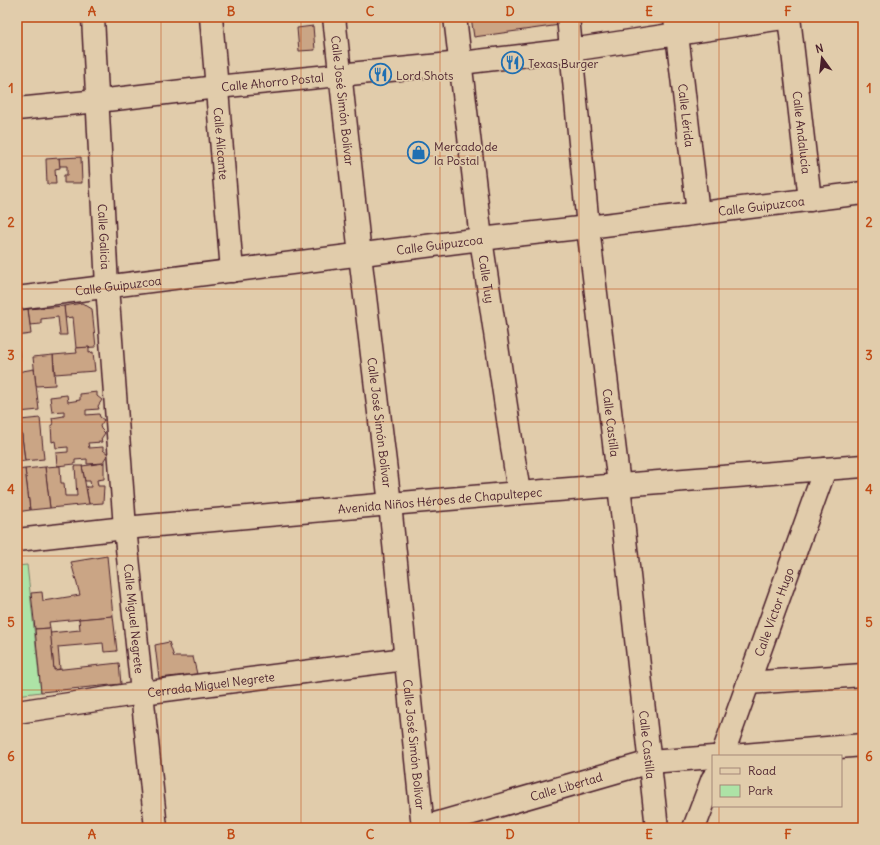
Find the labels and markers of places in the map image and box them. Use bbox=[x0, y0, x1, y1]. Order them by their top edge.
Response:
restaurant icon: Texas Burger bbox=[499, 50, 525, 76]
place label: Texas Burger bbox=[528, 56, 599, 71]
restaurant icon: Lord Shots bbox=[368, 62, 394, 88]
place label: Lord Shots bbox=[396, 68, 454, 83]
place label: Mercado de la Postal bbox=[434, 139, 498, 168]
shop icon: Mercado de la Postal bbox=[406, 140, 432, 166]

